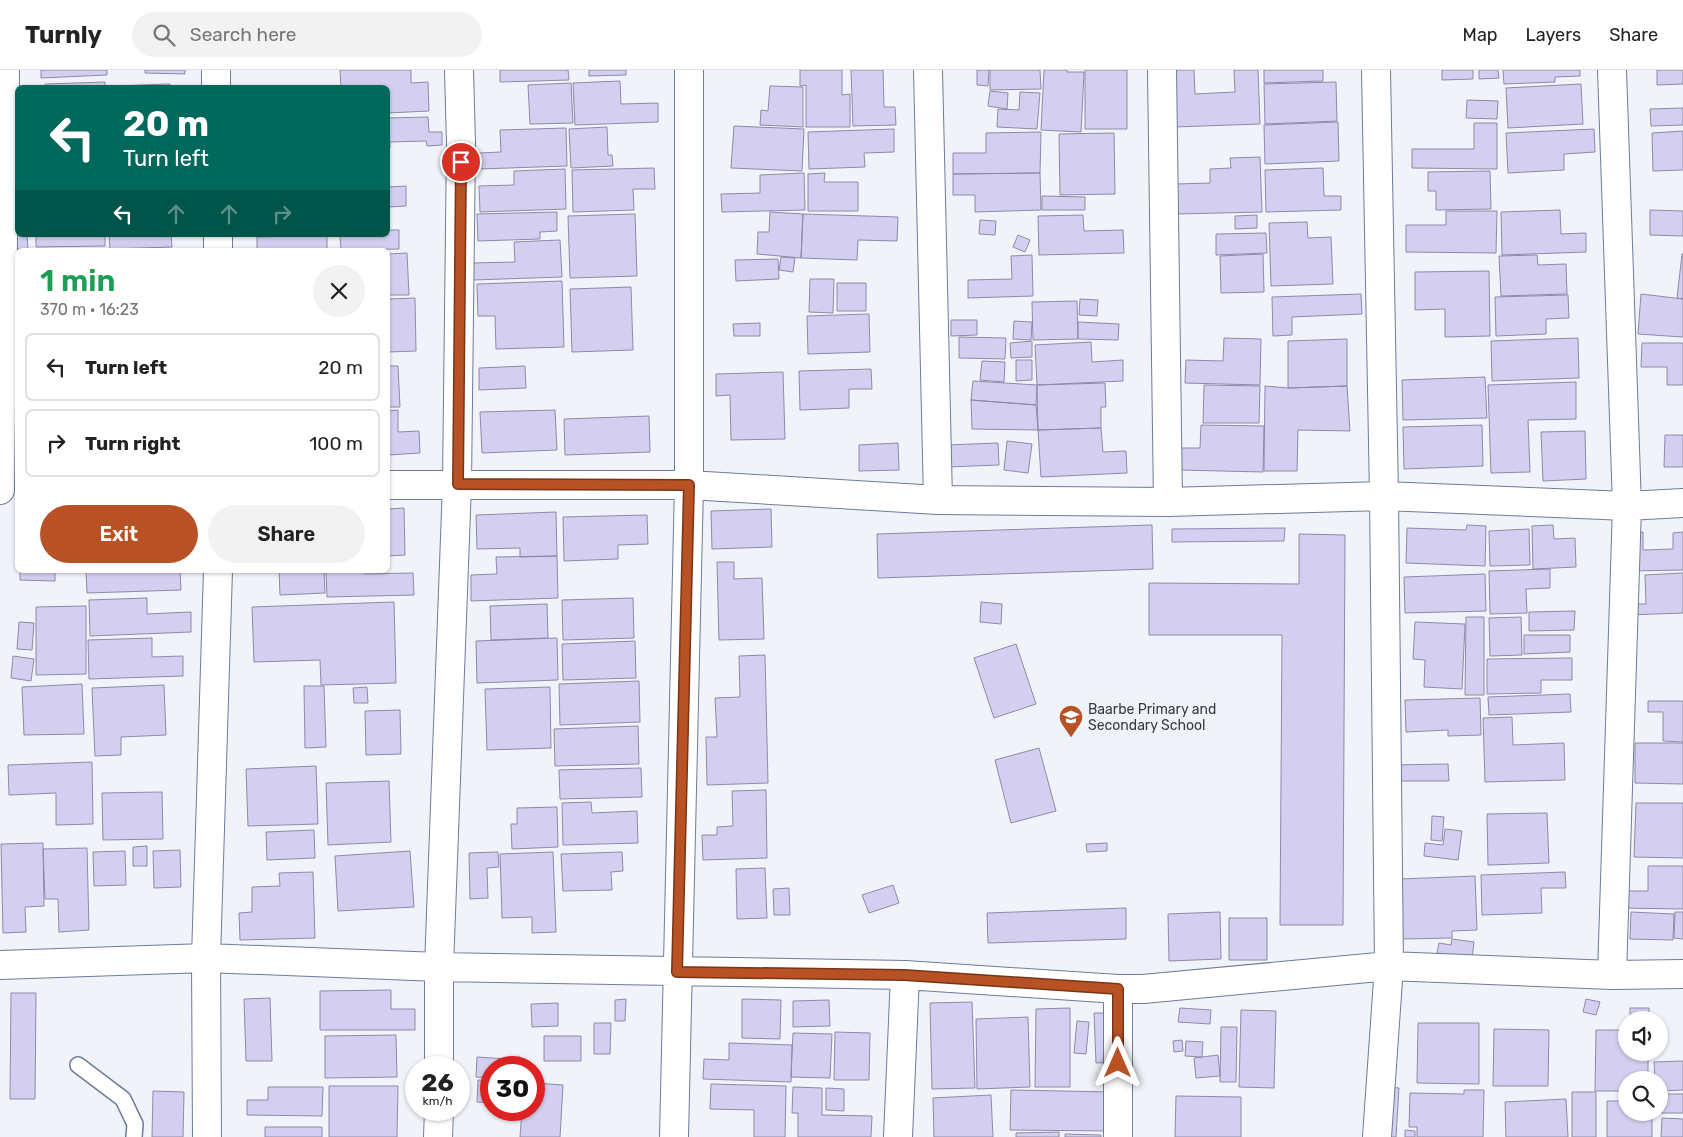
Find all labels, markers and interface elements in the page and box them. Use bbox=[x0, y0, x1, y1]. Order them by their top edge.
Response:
search box bbox=[132, 12, 482, 57]
text: Turnly bbox=[25, 21, 102, 49]
icon: search bbox=[150, 21, 178, 49]
text: Search here bbox=[190, 23, 296, 46]
text: Map bbox=[1463, 24, 1498, 46]
text: Layers bbox=[1526, 24, 1581, 46]
text: Share bbox=[1609, 24, 1658, 46]
text: 20 m bbox=[123, 103, 209, 145]
icon: left bbox=[40, 105, 105, 170]
pin bbox=[440, 141, 482, 183]
text: Turn left bbox=[123, 145, 209, 172]
icon: arrive bbox=[447, 148, 475, 176]
icon: left bbox=[109, 200, 137, 228]
icon: ahead bbox=[162, 200, 190, 228]
icon: ahead bbox=[215, 200, 243, 228]
icon: right bbox=[268, 200, 296, 228]
text: 1 min bbox=[40, 263, 115, 299]
button: close bbox=[313, 265, 365, 317]
text: 370 m · 16:23 bbox=[40, 300, 139, 319]
icon: left bbox=[42, 353, 70, 381]
text: Turn left bbox=[85, 356, 167, 379]
text: 20 m bbox=[318, 356, 363, 379]
icon: right bbox=[42, 429, 70, 457]
text: Turn right bbox=[85, 432, 180, 455]
text: 100 m bbox=[309, 432, 363, 455]
button: Exit bbox=[40, 505, 198, 563]
button: Share bbox=[208, 505, 365, 563]
place label: Baarbe Primary and Secondary School bbox=[1088, 701, 1216, 734]
school or university icon: Baarbe Primary and Secondary School bbox=[1058, 704, 1084, 738]
map controls bbox=[1618, 1011, 1668, 1121]
button: sound bbox=[1618, 1011, 1668, 1061]
position arrow bbox=[1091, 1036, 1143, 1088]
speed limit sign: 30 bbox=[480, 1056, 545, 1121]
text: 26 bbox=[421, 1068, 454, 1097]
button: search bbox=[1618, 1071, 1668, 1121]
text: km/h bbox=[423, 1094, 452, 1108]

